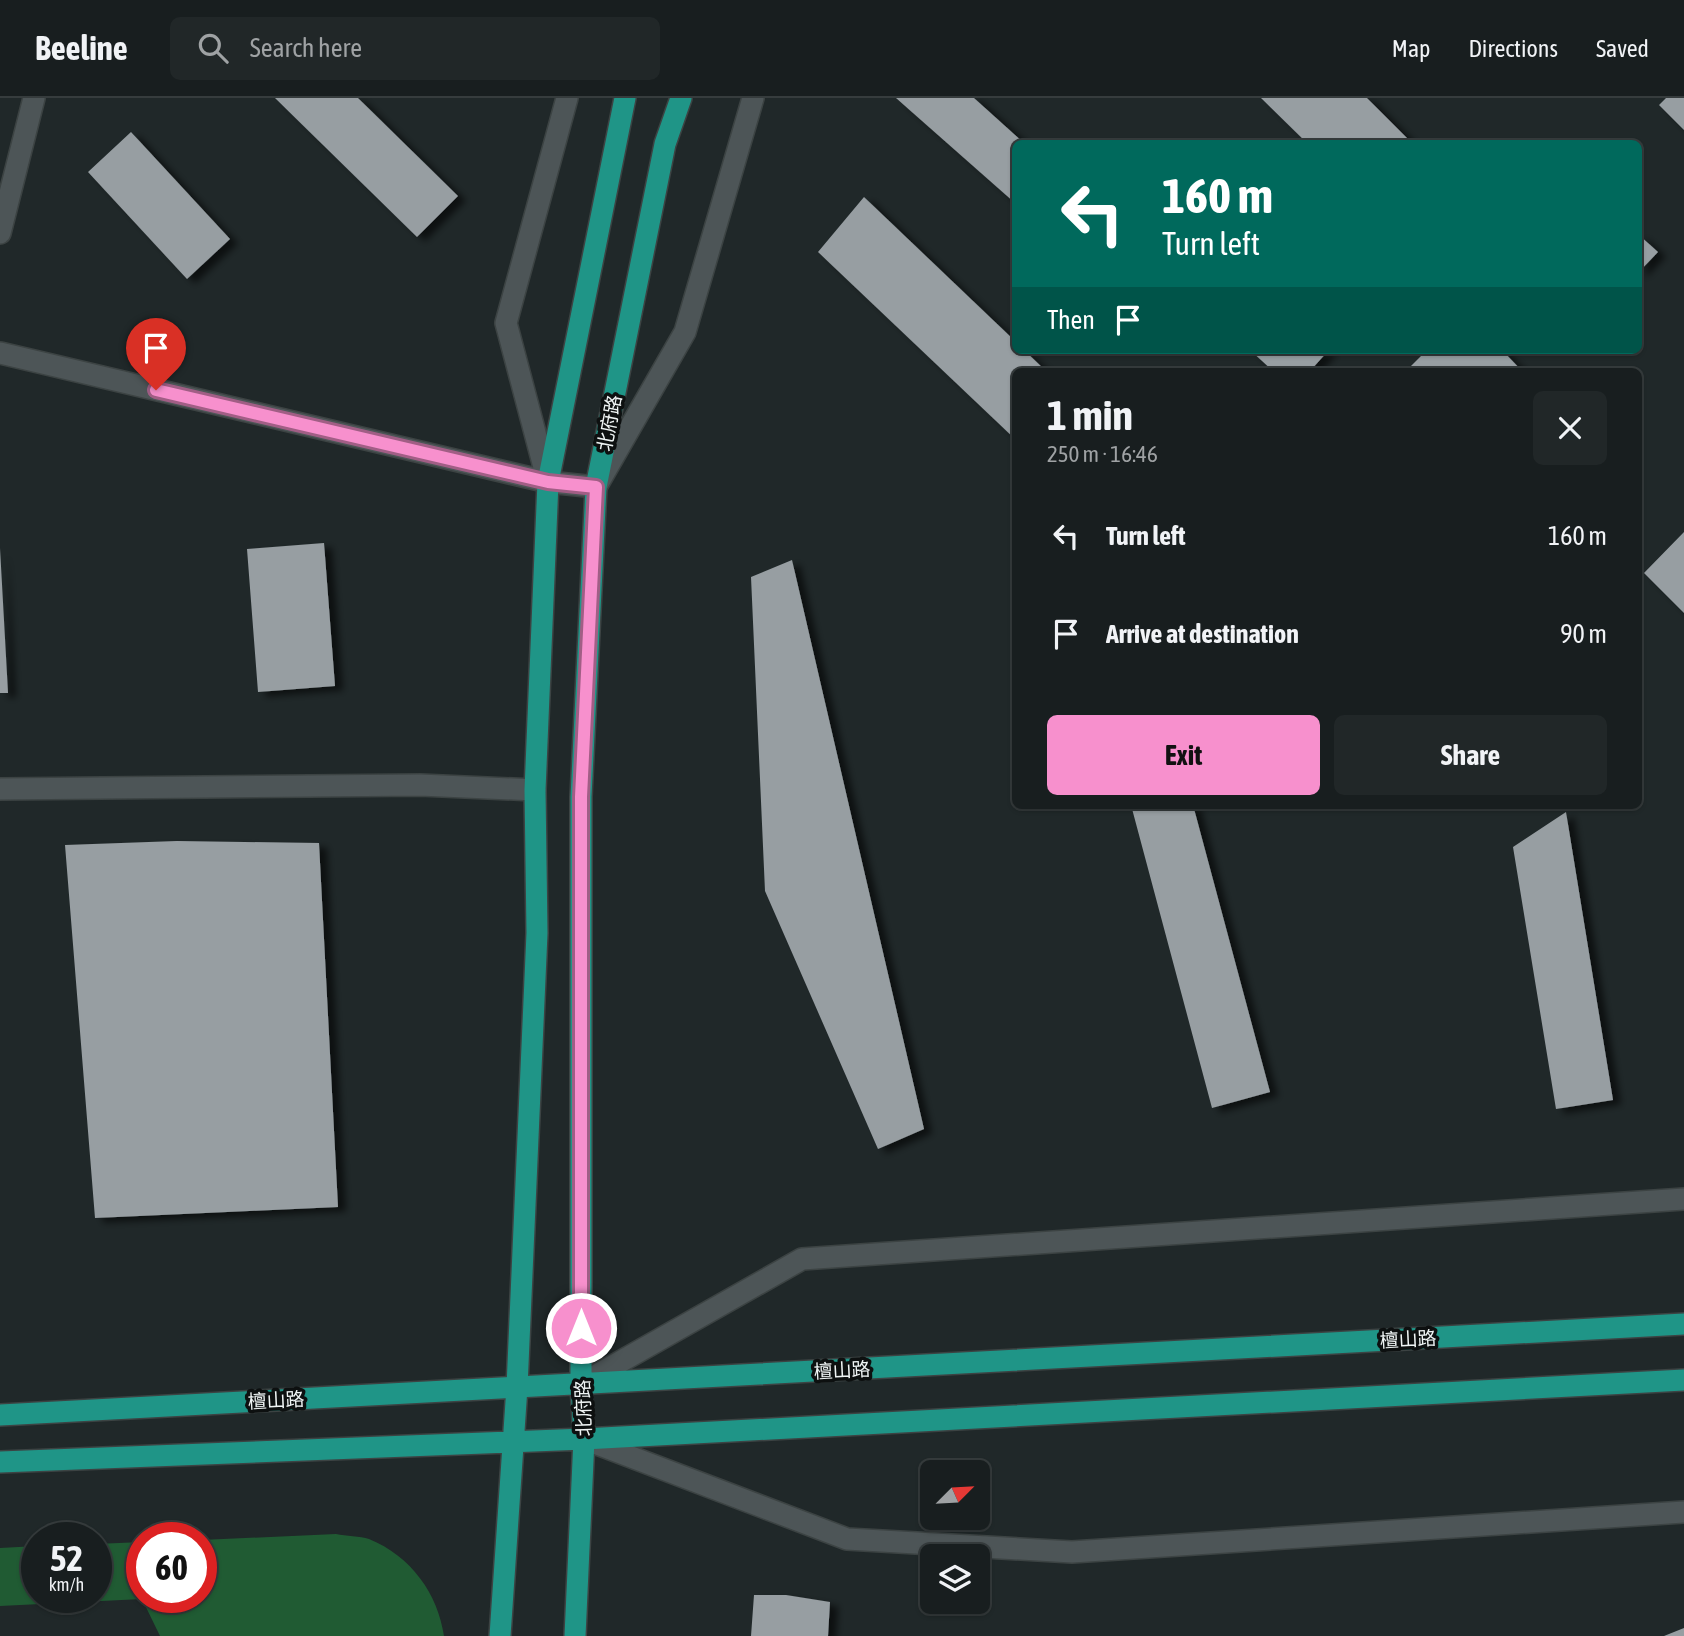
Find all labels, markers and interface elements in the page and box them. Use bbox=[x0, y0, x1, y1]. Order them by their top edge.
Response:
search box bbox=[170, 17, 660, 80]
text: Beeline bbox=[35, 29, 128, 67]
icon: search bbox=[194, 29, 232, 67]
text: Search here bbox=[250, 33, 362, 63]
text: Map bbox=[1392, 35, 1430, 62]
text: Directions bbox=[1468, 35, 1558, 62]
text: Saved bbox=[1596, 35, 1649, 62]
text: 160 m bbox=[1162, 167, 1273, 223]
icon: left bbox=[1047, 168, 1138, 259]
text: Turn left bbox=[1162, 225, 1260, 262]
icon: arrive bbox=[1109, 301, 1147, 339]
text: Then bbox=[1047, 305, 1095, 335]
pin bbox=[126, 318, 186, 390]
icon: arrive bbox=[137, 329, 175, 367]
text: 1 min bbox=[1047, 391, 1133, 439]
button: close bbox=[1533, 391, 1607, 465]
street label: 北府路 bbox=[593, 393, 625, 453]
text: 250 m · 16:46 bbox=[1047, 441, 1158, 467]
icon: left bbox=[1047, 517, 1085, 555]
text: Turn left bbox=[1106, 521, 1186, 551]
text: 160 m bbox=[1548, 521, 1607, 551]
icon: arrive bbox=[1047, 615, 1085, 653]
text: Arrive at destination bbox=[1106, 619, 1299, 649]
text: 90 m bbox=[1560, 619, 1607, 649]
button: Exit bbox=[1047, 715, 1320, 795]
button: Share bbox=[1334, 715, 1607, 795]
position arrow bbox=[544, 1291, 618, 1365]
street label: 檀山路 bbox=[1379, 1327, 1437, 1351]
street label: 檀山路 bbox=[813, 1358, 871, 1382]
street label: 北府路 bbox=[571, 1379, 595, 1437]
street label: 檀山路 bbox=[247, 1388, 305, 1412]
north arrow bbox=[920, 1460, 990, 1530]
map controls bbox=[920, 1460, 990, 1614]
speed limit sign: 60 bbox=[126, 1522, 217, 1613]
text: 52 bbox=[50, 1538, 83, 1578]
button: layers bbox=[920, 1544, 990, 1614]
text: km/h bbox=[49, 1574, 84, 1595]

